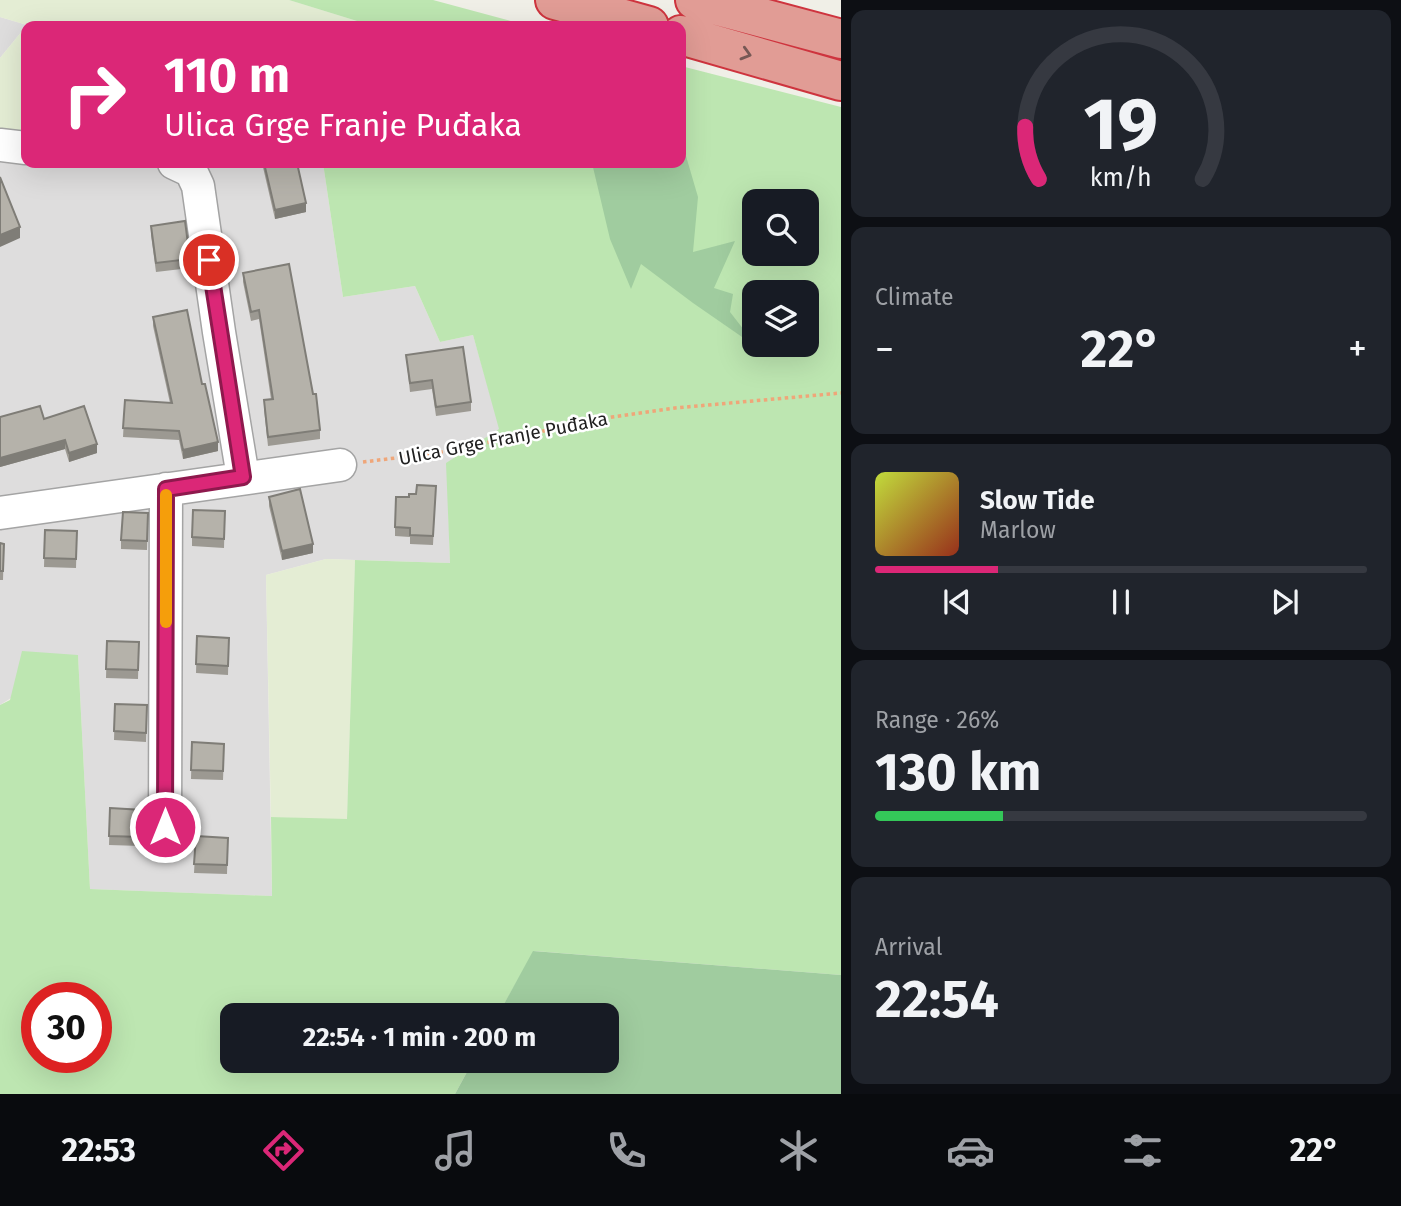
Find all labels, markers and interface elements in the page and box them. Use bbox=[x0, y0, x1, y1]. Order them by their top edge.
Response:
text: 110 m bbox=[164, 46, 290, 105]
one-way arrow bbox=[740, 46, 752, 60]
icon: right bbox=[49, 49, 140, 140]
text: 19 bbox=[1084, 82, 1158, 169]
text: Ulica Grge Franje Puđaka bbox=[164, 106, 522, 144]
text: km/h bbox=[1090, 163, 1152, 193]
map controls bbox=[742, 189, 819, 357]
button: search bbox=[742, 189, 819, 266]
pin bbox=[179, 230, 239, 290]
icon: arrive bbox=[190, 241, 228, 279]
button: layers bbox=[742, 280, 819, 357]
text: Climate bbox=[875, 283, 954, 311]
text: 22° bbox=[1081, 318, 1161, 381]
text: − bbox=[875, 326, 894, 372]
text: + bbox=[1348, 326, 1367, 372]
street label: Ulica Grge Franje Puđaka bbox=[397, 407, 610, 470]
text: Slow Tide bbox=[980, 485, 1095, 516]
text: Marlow bbox=[980, 516, 1056, 544]
icon: previous bbox=[938, 583, 976, 621]
icon: pause bbox=[1102, 583, 1140, 621]
icon: next bbox=[1266, 583, 1304, 621]
text: Range · 26% bbox=[875, 706, 999, 734]
text: 130 km bbox=[875, 741, 1042, 804]
position arrow bbox=[128, 790, 202, 864]
text: Arrival bbox=[875, 933, 942, 961]
text: 22:54 bbox=[875, 968, 999, 1031]
speed limit sign: 30 bbox=[21, 982, 112, 1073]
text: 22:54 · 1 min · 200 m bbox=[303, 1022, 536, 1053]
icon: directions bbox=[259, 1126, 308, 1175]
icon: music bbox=[431, 1126, 480, 1175]
icon: phone bbox=[602, 1126, 651, 1175]
icon: climate bbox=[774, 1126, 823, 1175]
icon: car bbox=[946, 1126, 995, 1175]
icon: filters bbox=[1118, 1126, 1167, 1175]
text: 22:53 bbox=[61, 1131, 136, 1169]
text: 22° bbox=[1290, 1131, 1340, 1169]

